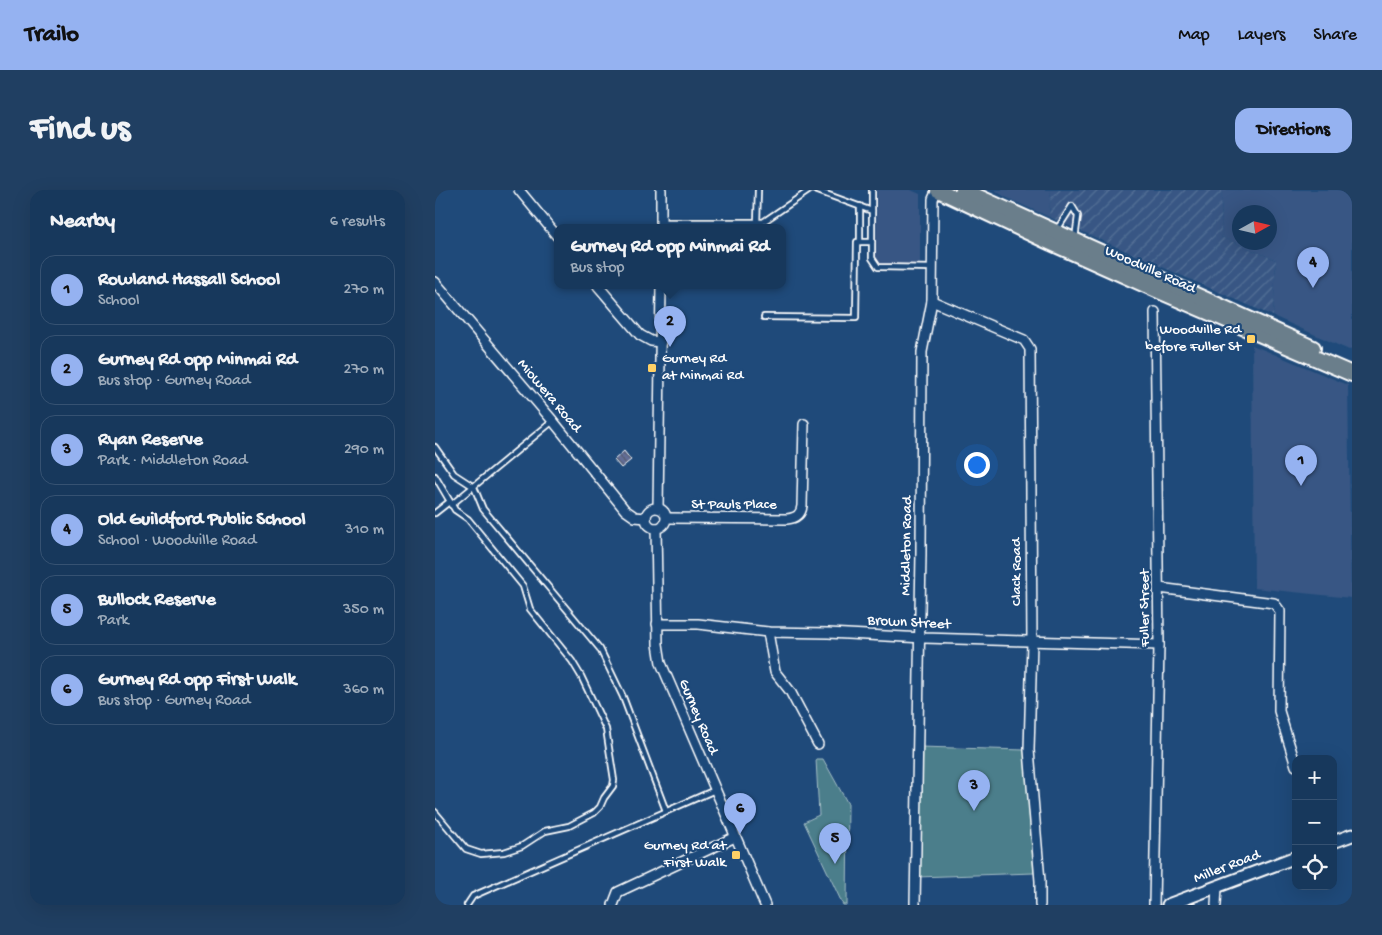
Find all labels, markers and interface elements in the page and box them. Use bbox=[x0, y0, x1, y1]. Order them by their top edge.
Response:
text: Trailo bbox=[25, 21, 79, 50]
text: Map bbox=[1178, 25, 1210, 46]
text: Layers bbox=[1238, 25, 1285, 46]
text: Share bbox=[1313, 25, 1357, 46]
button: Directions bbox=[1235, 108, 1352, 153]
text: Find us bbox=[30, 110, 130, 151]
north arrow bbox=[1232, 205, 1277, 250]
text: Nearby bbox=[50, 210, 115, 235]
text: 6 results bbox=[330, 213, 385, 232]
popup bbox=[554, 224, 786, 289]
text: Gurney Rd opp Minmai Rd bbox=[570, 236, 770, 259]
street label: Woodville Road bbox=[1102, 242, 1199, 299]
pin: 4 bbox=[1297, 247, 1329, 288]
text: Bus stop bbox=[570, 259, 624, 278]
text: Rowland Hassall School bbox=[98, 269, 280, 292]
text: 1 bbox=[64, 281, 70, 300]
text: 270 m bbox=[344, 281, 384, 300]
text: School bbox=[98, 292, 140, 311]
pin: 2 bbox=[654, 306, 686, 347]
place label: Woodville Rd before Fuller St bbox=[1145, 321, 1243, 356]
marker: Woodville Rd before Fuller St bbox=[1245, 333, 1257, 345]
text: Gurney Rd opp Minmai Rd bbox=[98, 349, 297, 372]
place label: Gurney Rd at Minmai Rd bbox=[662, 350, 744, 385]
street label: Miowera Road bbox=[513, 355, 586, 437]
text: 2 bbox=[63, 361, 71, 380]
text: 270 m bbox=[344, 361, 384, 380]
marker: Gurney Rd at Minmai Rd bbox=[646, 362, 658, 374]
text: Bus stop · Gurney Road bbox=[98, 372, 250, 391]
text: Ryan Reserve bbox=[98, 429, 203, 452]
text: 3 bbox=[63, 441, 71, 460]
text: 290 m bbox=[344, 441, 384, 460]
pin: 1 bbox=[1285, 445, 1317, 486]
text: Park · Middleton Road bbox=[98, 452, 247, 471]
your location bbox=[964, 452, 990, 478]
street label: Middleton Road bbox=[897, 495, 917, 596]
street label: St Pauls Place bbox=[691, 496, 777, 514]
text: Old Guildford Public School bbox=[98, 509, 306, 532]
text: 4 bbox=[63, 521, 71, 540]
text: 310 m bbox=[345, 521, 384, 540]
text: School · Woodville Road bbox=[98, 532, 256, 551]
street label: Clack Road bbox=[1008, 537, 1026, 606]
street label: Fuller Street bbox=[1136, 567, 1154, 648]
text: Bullock Reserve bbox=[98, 589, 216, 612]
text: 5 bbox=[63, 601, 71, 620]
text: 350 m bbox=[343, 601, 384, 620]
text: Park bbox=[98, 612, 129, 631]
street label: Brown Street bbox=[866, 612, 953, 634]
text: Gurney Rd opp First Walk bbox=[98, 669, 296, 692]
street label: Gurney Road bbox=[674, 676, 722, 759]
text: 6 bbox=[63, 681, 71, 700]
text: 360 m bbox=[343, 681, 384, 700]
text: Bus stop · Gurney Road bbox=[98, 692, 250, 711]
map controls bbox=[1292, 755, 1337, 890]
button: + bbox=[1292, 755, 1337, 800]
pin: 3 bbox=[958, 770, 990, 811]
pin: 6 bbox=[724, 793, 756, 834]
button: − bbox=[1292, 800, 1337, 845]
pin: 5 bbox=[819, 823, 851, 864]
place label: Gurney Rd at First Walk bbox=[644, 837, 728, 872]
button: locate bbox=[1292, 845, 1337, 890]
street label: Miller Road bbox=[1191, 846, 1264, 888]
marker: Gurney Rd at First Walk bbox=[730, 849, 742, 861]

